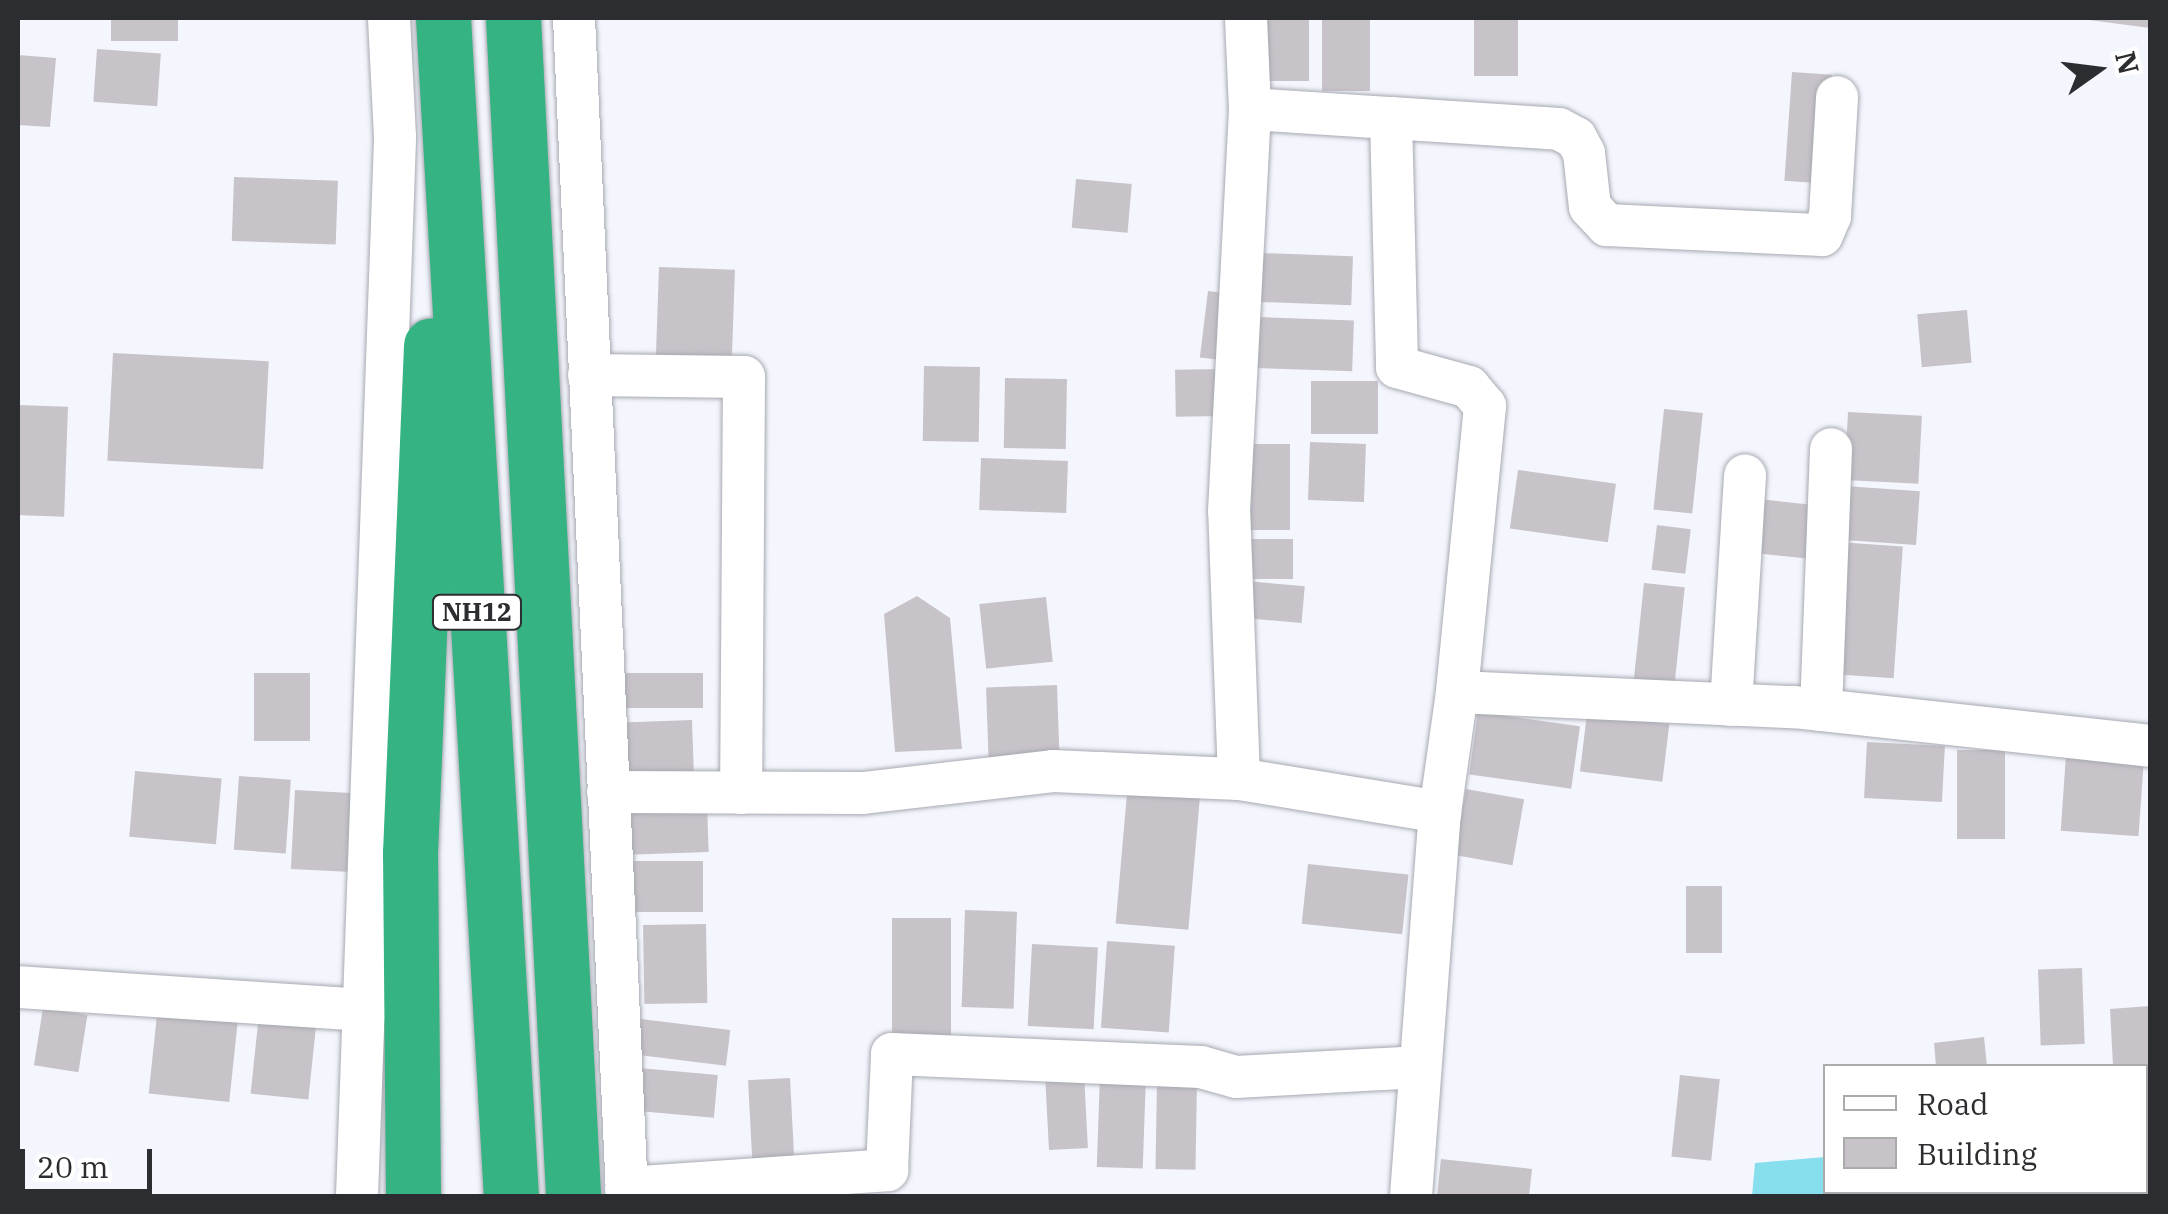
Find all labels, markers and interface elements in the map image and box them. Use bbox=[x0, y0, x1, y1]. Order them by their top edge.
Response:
north arrow bbox=[2048, 20, 2148, 120]
text: N bbox=[2107, 47, 2148, 78]
road number: NH12 bbox=[430, 592, 524, 632]
legend bbox=[1823, 1064, 2148, 1194]
text: Road bbox=[1917, 1084, 1989, 1123]
scale bar bbox=[25, 1129, 158, 1191]
text: Building bbox=[1917, 1134, 2037, 1173]
text: 20 m bbox=[37, 1147, 109, 1186]

